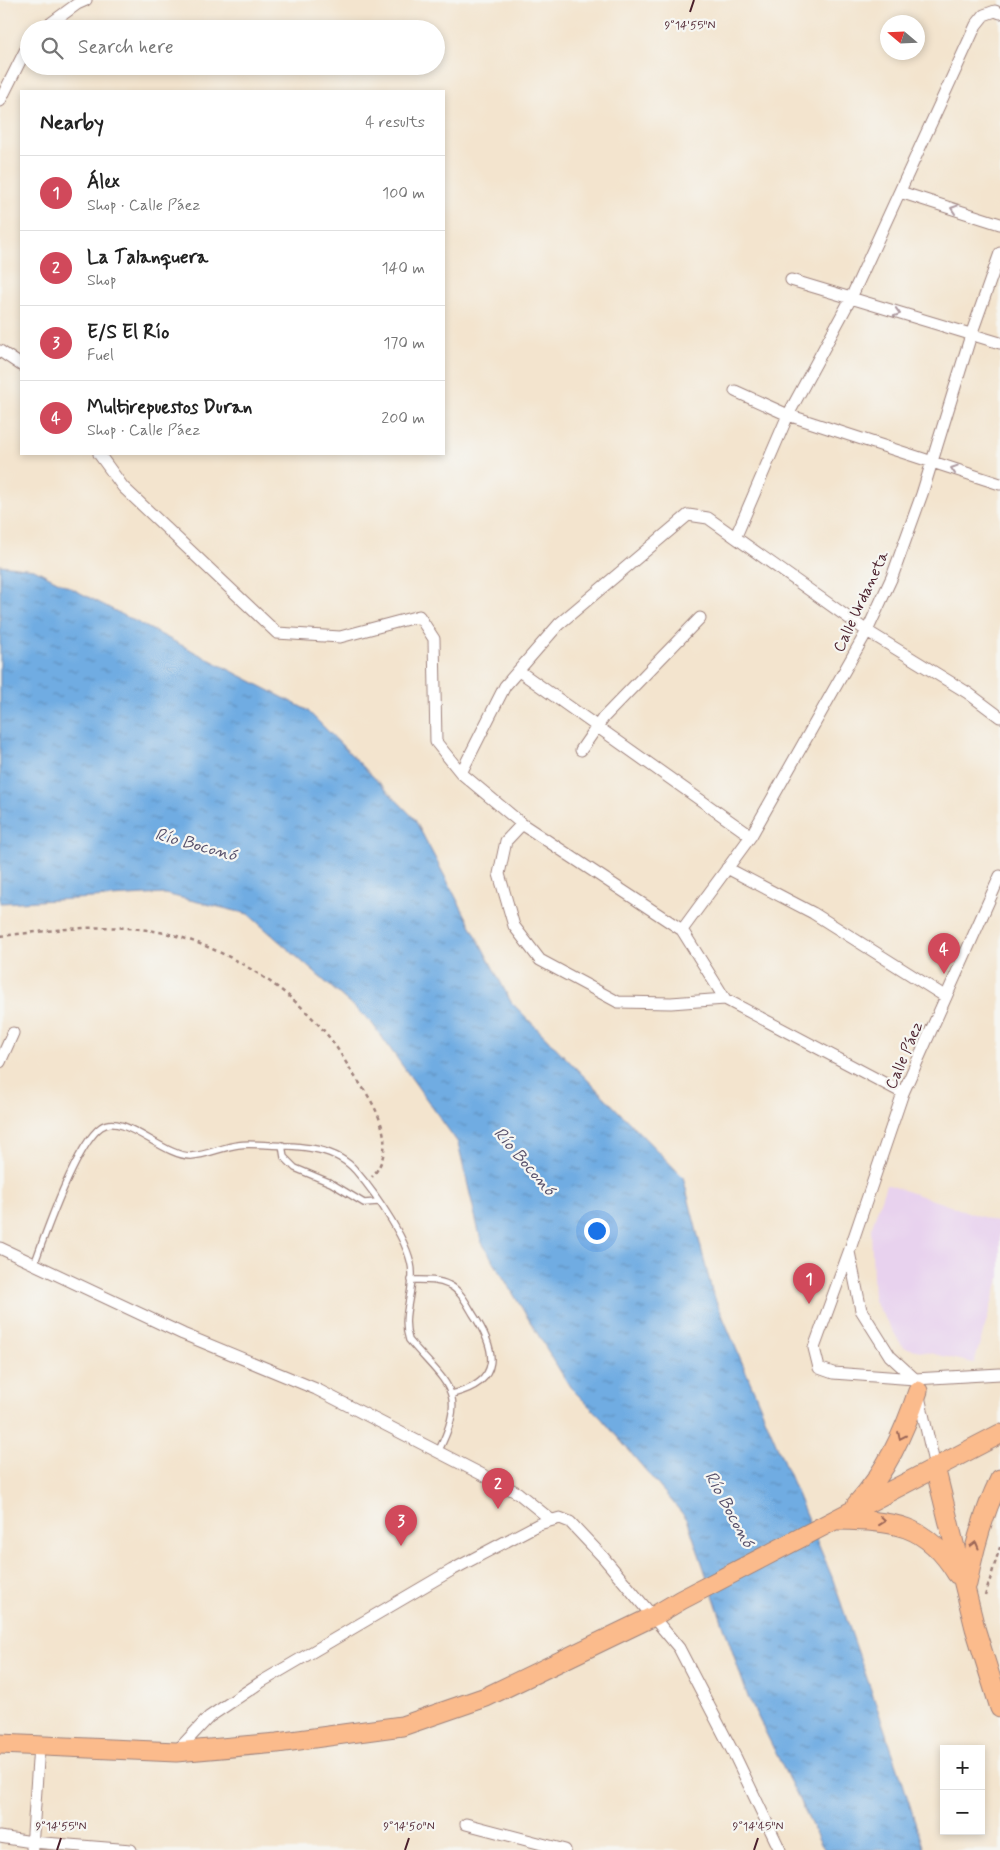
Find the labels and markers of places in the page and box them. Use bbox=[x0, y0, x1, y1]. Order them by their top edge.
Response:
pin: 4 bbox=[928, 933, 960, 974]
pin: 1 bbox=[793, 1263, 825, 1304]
pin: 2 bbox=[482, 1468, 514, 1509]
pin: 3 bbox=[385, 1505, 417, 1546]

